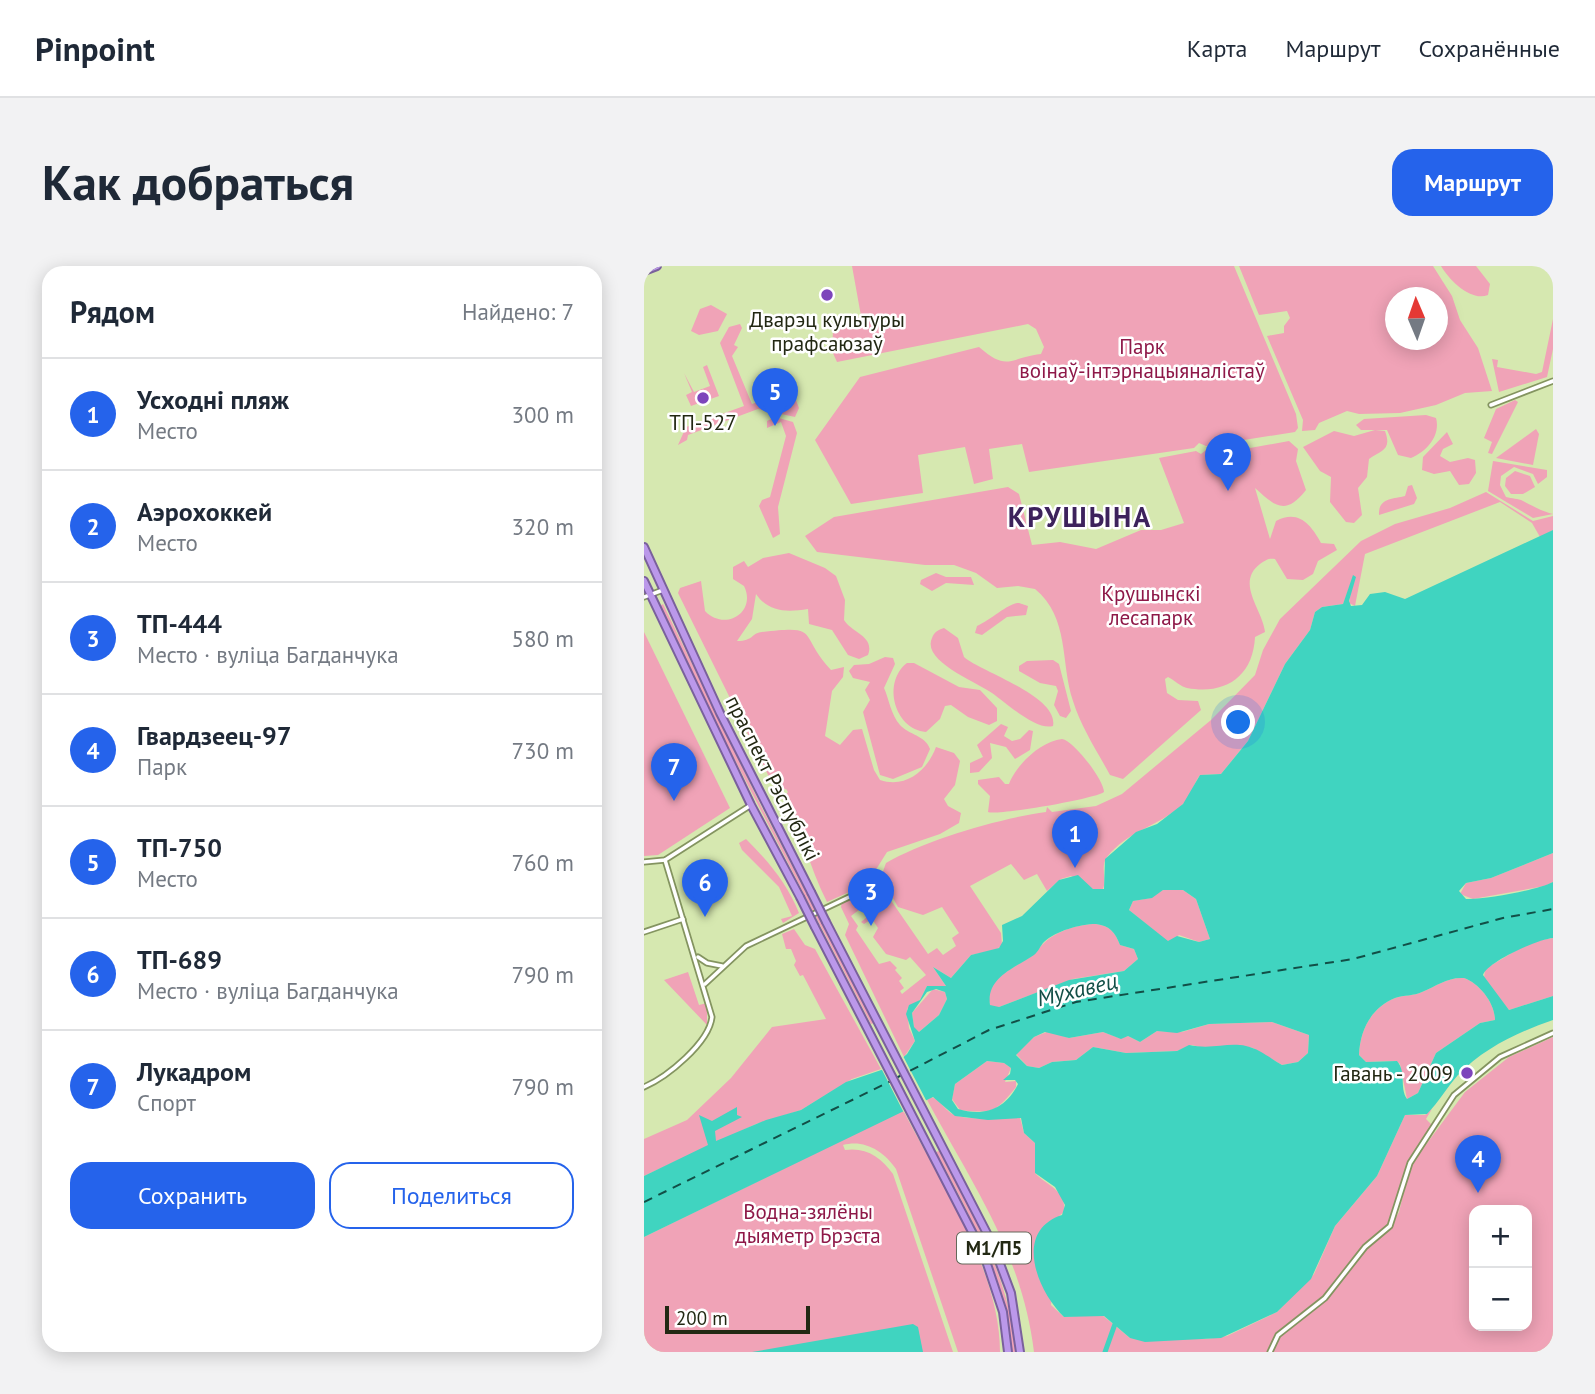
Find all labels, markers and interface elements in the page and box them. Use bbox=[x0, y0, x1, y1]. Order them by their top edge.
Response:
text: Pinpoint bbox=[35, 27, 155, 70]
text: Карта bbox=[1187, 33, 1247, 64]
text: Маршрут bbox=[1285, 33, 1380, 64]
text: Сохранённые bbox=[1418, 33, 1560, 64]
button: Маршрут bbox=[1392, 149, 1553, 216]
text: Как добраться bbox=[42, 150, 354, 214]
marker: Дварэц культуры прафсаюзаў bbox=[819, 287, 835, 303]
north arrow bbox=[1385, 287, 1448, 350]
text: Рядом bbox=[70, 292, 155, 331]
text: Найдено: 7 bbox=[462, 297, 574, 326]
place label: Дварэц культуры прафсаюзаў bbox=[749, 306, 905, 357]
park label: Парк воінаў-інтэрнацыяналістаў bbox=[1019, 333, 1265, 384]
pin: 5 bbox=[752, 368, 798, 426]
text: Усходні пляж bbox=[137, 383, 289, 416]
marker: ТП-527 bbox=[695, 390, 711, 406]
text: 1 bbox=[86, 400, 100, 429]
text: 300 m bbox=[512, 400, 574, 429]
place label: ТП-527 bbox=[669, 409, 737, 436]
text: Место bbox=[137, 416, 198, 445]
pin: 2 bbox=[1205, 433, 1251, 491]
text: Аэрохоккей bbox=[137, 495, 272, 528]
district label: КРУШЫНА bbox=[1008, 498, 1152, 535]
text: 2 bbox=[86, 512, 100, 541]
text: 320 m bbox=[512, 512, 574, 541]
text: Место bbox=[137, 528, 198, 557]
park label: Крушынскі лесапарк bbox=[1101, 580, 1201, 631]
text: ТП-444 bbox=[137, 607, 222, 640]
text: 3 bbox=[86, 624, 100, 653]
text: 580 m bbox=[512, 624, 574, 653]
text: Место · вуліца Багданчука bbox=[137, 640, 399, 669]
street label: праспект Рэспублікі bbox=[720, 691, 826, 865]
your location bbox=[1221, 705, 1255, 739]
text: Гвардзеец-97 bbox=[137, 719, 292, 752]
text: 4 bbox=[86, 736, 100, 765]
text: 730 m bbox=[512, 736, 574, 765]
pin: 7 bbox=[651, 743, 697, 801]
text: Парк bbox=[137, 752, 187, 781]
pin: 1 bbox=[1052, 810, 1098, 868]
text: ТП-750 bbox=[137, 831, 222, 864]
text: 5 bbox=[86, 848, 100, 877]
text: 760 m bbox=[512, 848, 574, 877]
pin: 6 bbox=[682, 859, 728, 917]
text: Место bbox=[137, 864, 198, 893]
pin: 3 bbox=[848, 868, 894, 926]
text: ТП-689 bbox=[137, 943, 222, 976]
text: 6 bbox=[86, 960, 100, 989]
text: 790 m bbox=[512, 960, 574, 989]
water label: Мухавец bbox=[1034, 966, 1120, 1012]
text: Место · вуліца Багданчука bbox=[137, 976, 399, 1005]
text: Лукадром bbox=[137, 1055, 251, 1088]
place label: Гавань - 2009 bbox=[1333, 1060, 1453, 1087]
marker: Гавань - 2009 bbox=[1459, 1065, 1475, 1081]
text: 7 bbox=[86, 1072, 100, 1101]
text: 790 m bbox=[512, 1072, 574, 1101]
text: Спорт bbox=[137, 1088, 196, 1117]
pin: 4 bbox=[1455, 1135, 1501, 1193]
button: Сохранить bbox=[70, 1162, 315, 1229]
button: Поделиться bbox=[329, 1162, 574, 1229]
park label: Водна-зялёны дыяметр Брэста bbox=[735, 1198, 881, 1249]
map controls bbox=[1469, 1205, 1532, 1331]
button: + bbox=[1469, 1205, 1532, 1268]
road number: М1/П5 bbox=[957, 1232, 1031, 1264]
button: − bbox=[1469, 1268, 1532, 1331]
scale bar bbox=[665, 1303, 810, 1335]
text: 200 m bbox=[676, 1306, 728, 1330]

